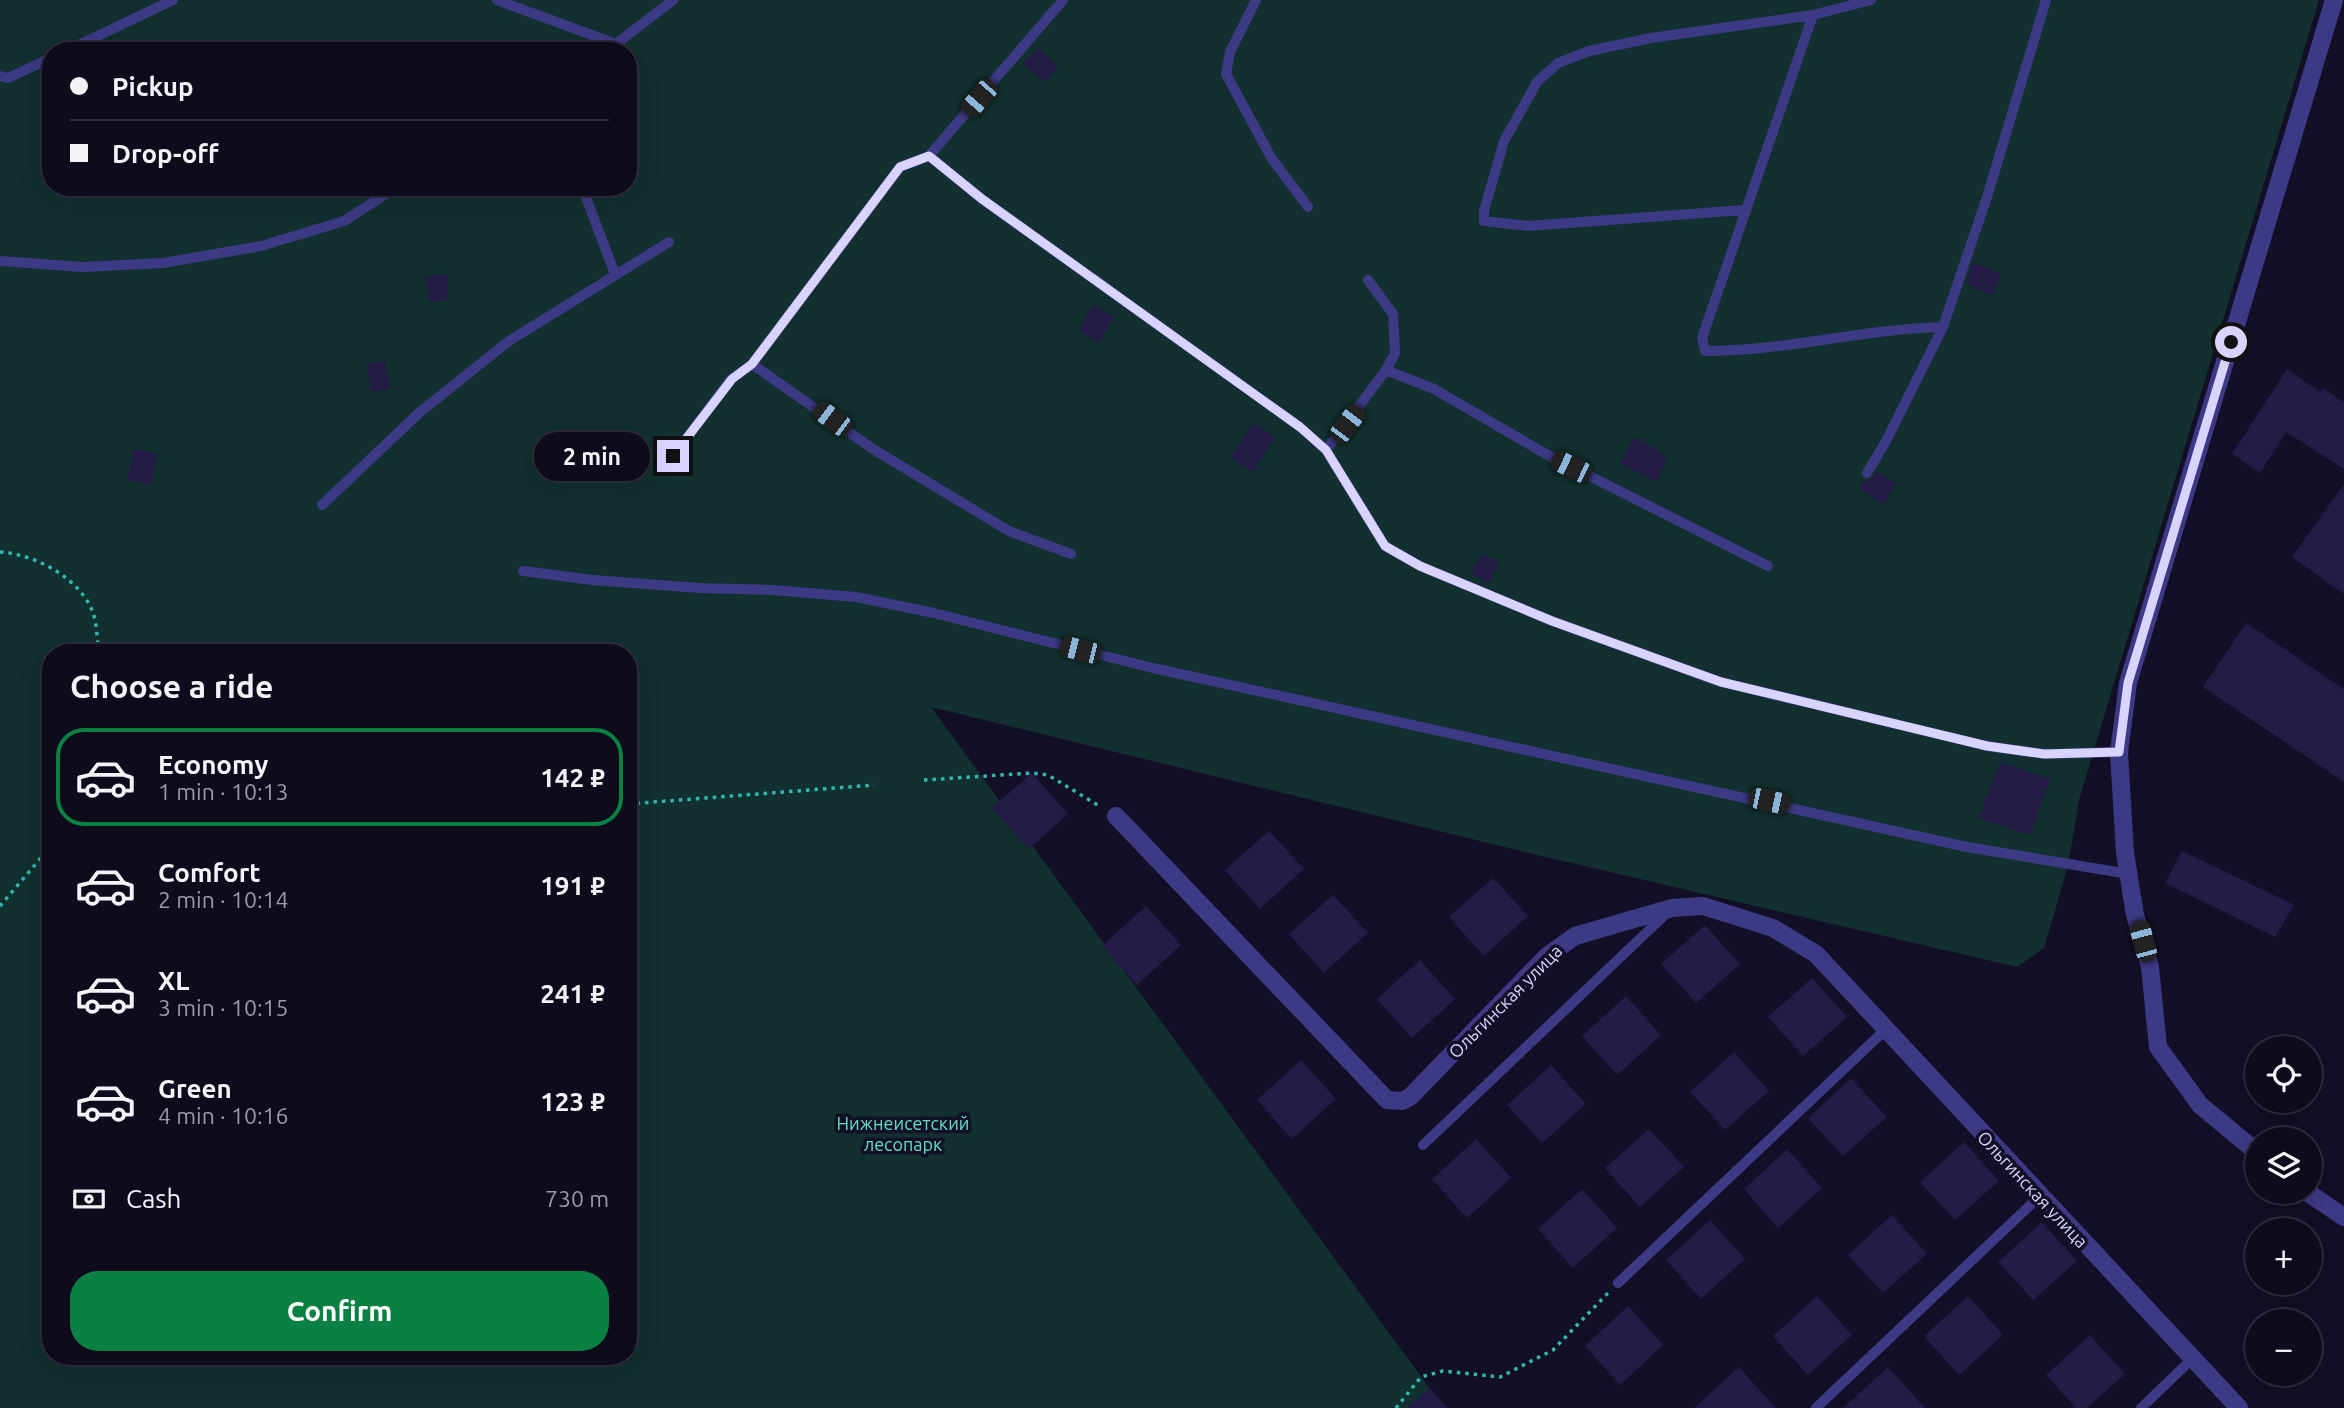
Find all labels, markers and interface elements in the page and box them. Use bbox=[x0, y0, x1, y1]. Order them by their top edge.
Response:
text: Pickup bbox=[112, 72, 194, 101]
car bbox=[958, 75, 1001, 121]
text: Drop-off bbox=[112, 139, 219, 168]
route start bbox=[2215, 326, 2247, 358]
car bbox=[809, 398, 856, 440]
car bbox=[1326, 401, 1369, 447]
callout: 2 min bbox=[533, 432, 648, 480]
route end bbox=[657, 440, 689, 472]
text: 2 min bbox=[563, 444, 621, 469]
car bbox=[1548, 448, 1595, 486]
car bbox=[1058, 635, 1103, 665]
text: Choose a ride bbox=[70, 668, 273, 704]
icon: car bbox=[74, 746, 137, 809]
text: Economy bbox=[158, 750, 268, 779]
text: 142 ₽ bbox=[540, 763, 605, 792]
text: 1 min · 10:13 bbox=[158, 779, 289, 804]
car bbox=[1747, 786, 1792, 816]
icon: car bbox=[74, 854, 137, 917]
text: Comfort bbox=[158, 858, 261, 887]
text: 191 ₽ bbox=[540, 871, 605, 900]
text: 2 min · 10:14 bbox=[158, 887, 289, 912]
car bbox=[2128, 918, 2159, 964]
street label: Ольгинская улица bbox=[1444, 940, 1566, 1062]
icon: car bbox=[74, 962, 137, 1025]
text: XL bbox=[158, 966, 189, 995]
text: 241 ₽ bbox=[540, 979, 605, 1008]
text: 3 min · 10:15 bbox=[158, 995, 289, 1020]
map controls bbox=[2245, 1036, 2322, 1386]
button: locate bbox=[2245, 1036, 2322, 1113]
icon: car bbox=[74, 1070, 137, 1133]
text: Green bbox=[158, 1074, 232, 1103]
text: 123 ₽ bbox=[540, 1087, 605, 1116]
text: 4 min · 10:16 bbox=[158, 1103, 289, 1128]
park label: Нижнеисетский лесопарк bbox=[837, 1113, 969, 1154]
street label: Ольгинская улица bbox=[1974, 1127, 2092, 1251]
button: layers bbox=[2245, 1127, 2322, 1204]
icon: cash bbox=[70, 1180, 108, 1218]
text: Cash bbox=[126, 1184, 181, 1213]
text: 730 m bbox=[545, 1186, 609, 1211]
button: + bbox=[2245, 1218, 2322, 1295]
button: Confirm bbox=[70, 1271, 609, 1351]
button: − bbox=[2245, 1309, 2322, 1386]

